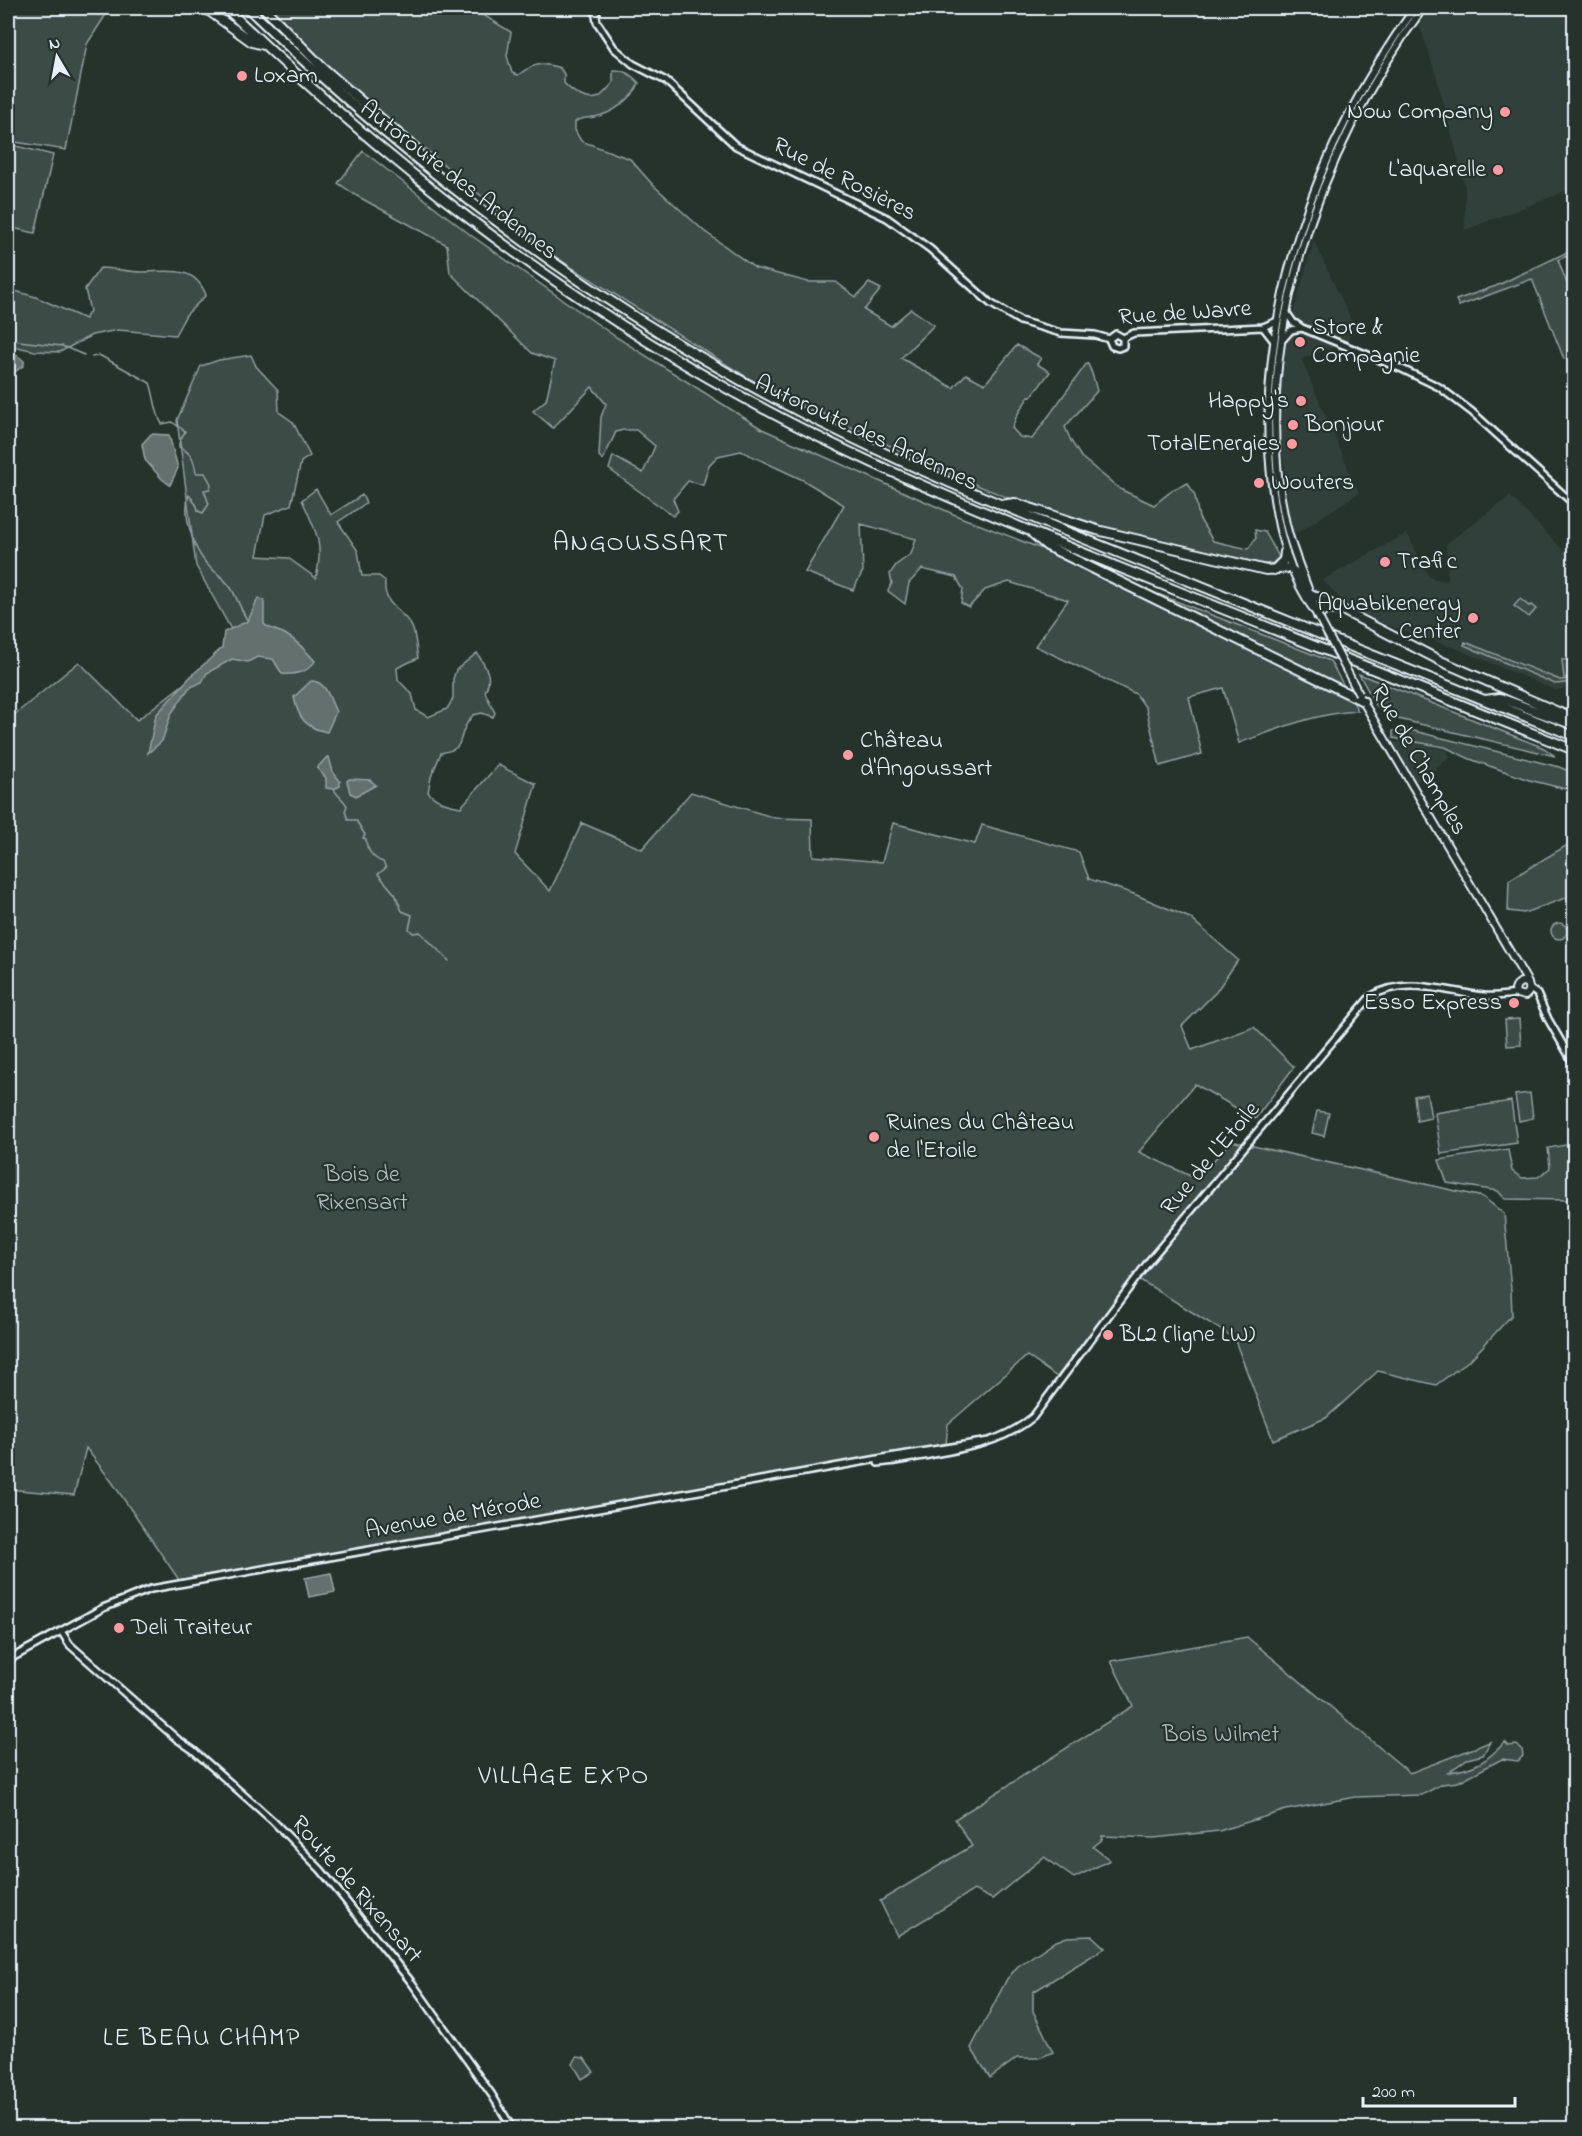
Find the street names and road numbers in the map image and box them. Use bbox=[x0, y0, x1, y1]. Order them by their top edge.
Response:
street label: Autoroute des Ardennes bbox=[352, 92, 564, 270]
street label: Rue de Rosières bbox=[766, 129, 922, 231]
street label: Rue de Wavre bbox=[1117, 292, 1253, 336]
street label: Autoroute des Ardennes bbox=[749, 367, 983, 501]
street label: Rue de Champles bbox=[1360, 678, 1476, 842]
street label: Rue de L'Etoile bbox=[1153, 1094, 1269, 1224]
street label: Avenue de Mérode bbox=[363, 1484, 544, 1550]
street label: Route de Rixensart bbox=[282, 1808, 430, 1972]

